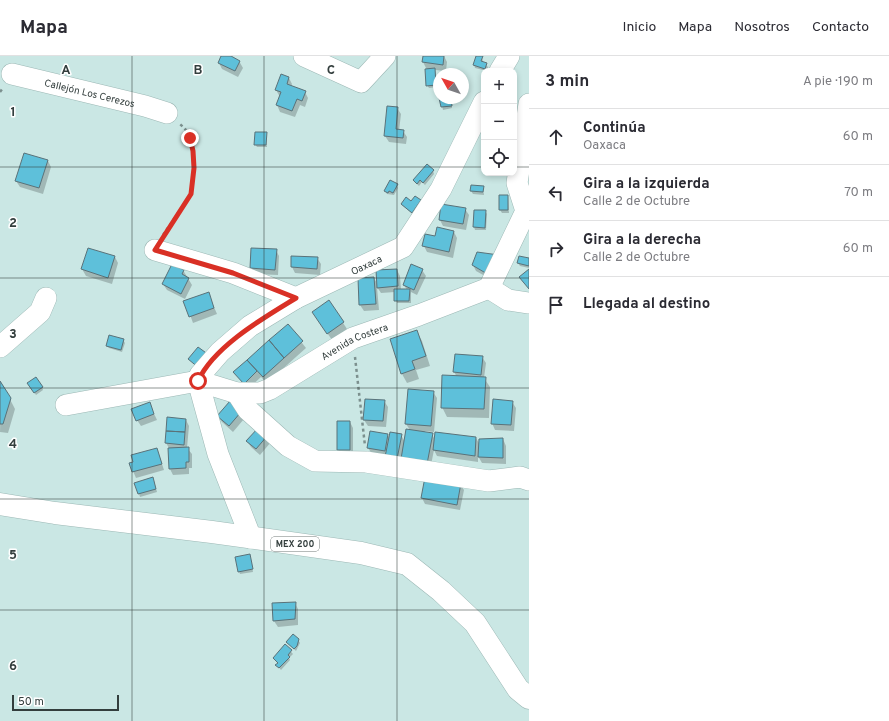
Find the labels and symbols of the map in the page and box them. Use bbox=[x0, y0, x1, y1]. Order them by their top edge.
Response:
text: A bbox=[61, 63, 71, 79]
text: B bbox=[194, 63, 203, 79]
text: C bbox=[327, 63, 335, 79]
north arrow bbox=[433, 68, 469, 104]
street label: Callejón Los Cerezos bbox=[43, 77, 136, 111]
text: 1 bbox=[10, 105, 16, 121]
route end bbox=[181, 129, 199, 147]
text: 2 bbox=[9, 216, 17, 232]
street label: Oaxaca bbox=[349, 253, 384, 279]
street label: Avenida Costera bbox=[319, 321, 390, 364]
text: 3 bbox=[9, 327, 17, 343]
route start bbox=[189, 372, 207, 390]
text: 4 bbox=[9, 437, 17, 453]
road number: MEX 200 bbox=[271, 537, 319, 551]
text: 5 bbox=[9, 548, 17, 564]
text: 6 bbox=[9, 659, 17, 675]
scale bar bbox=[12, 693, 119, 712]

